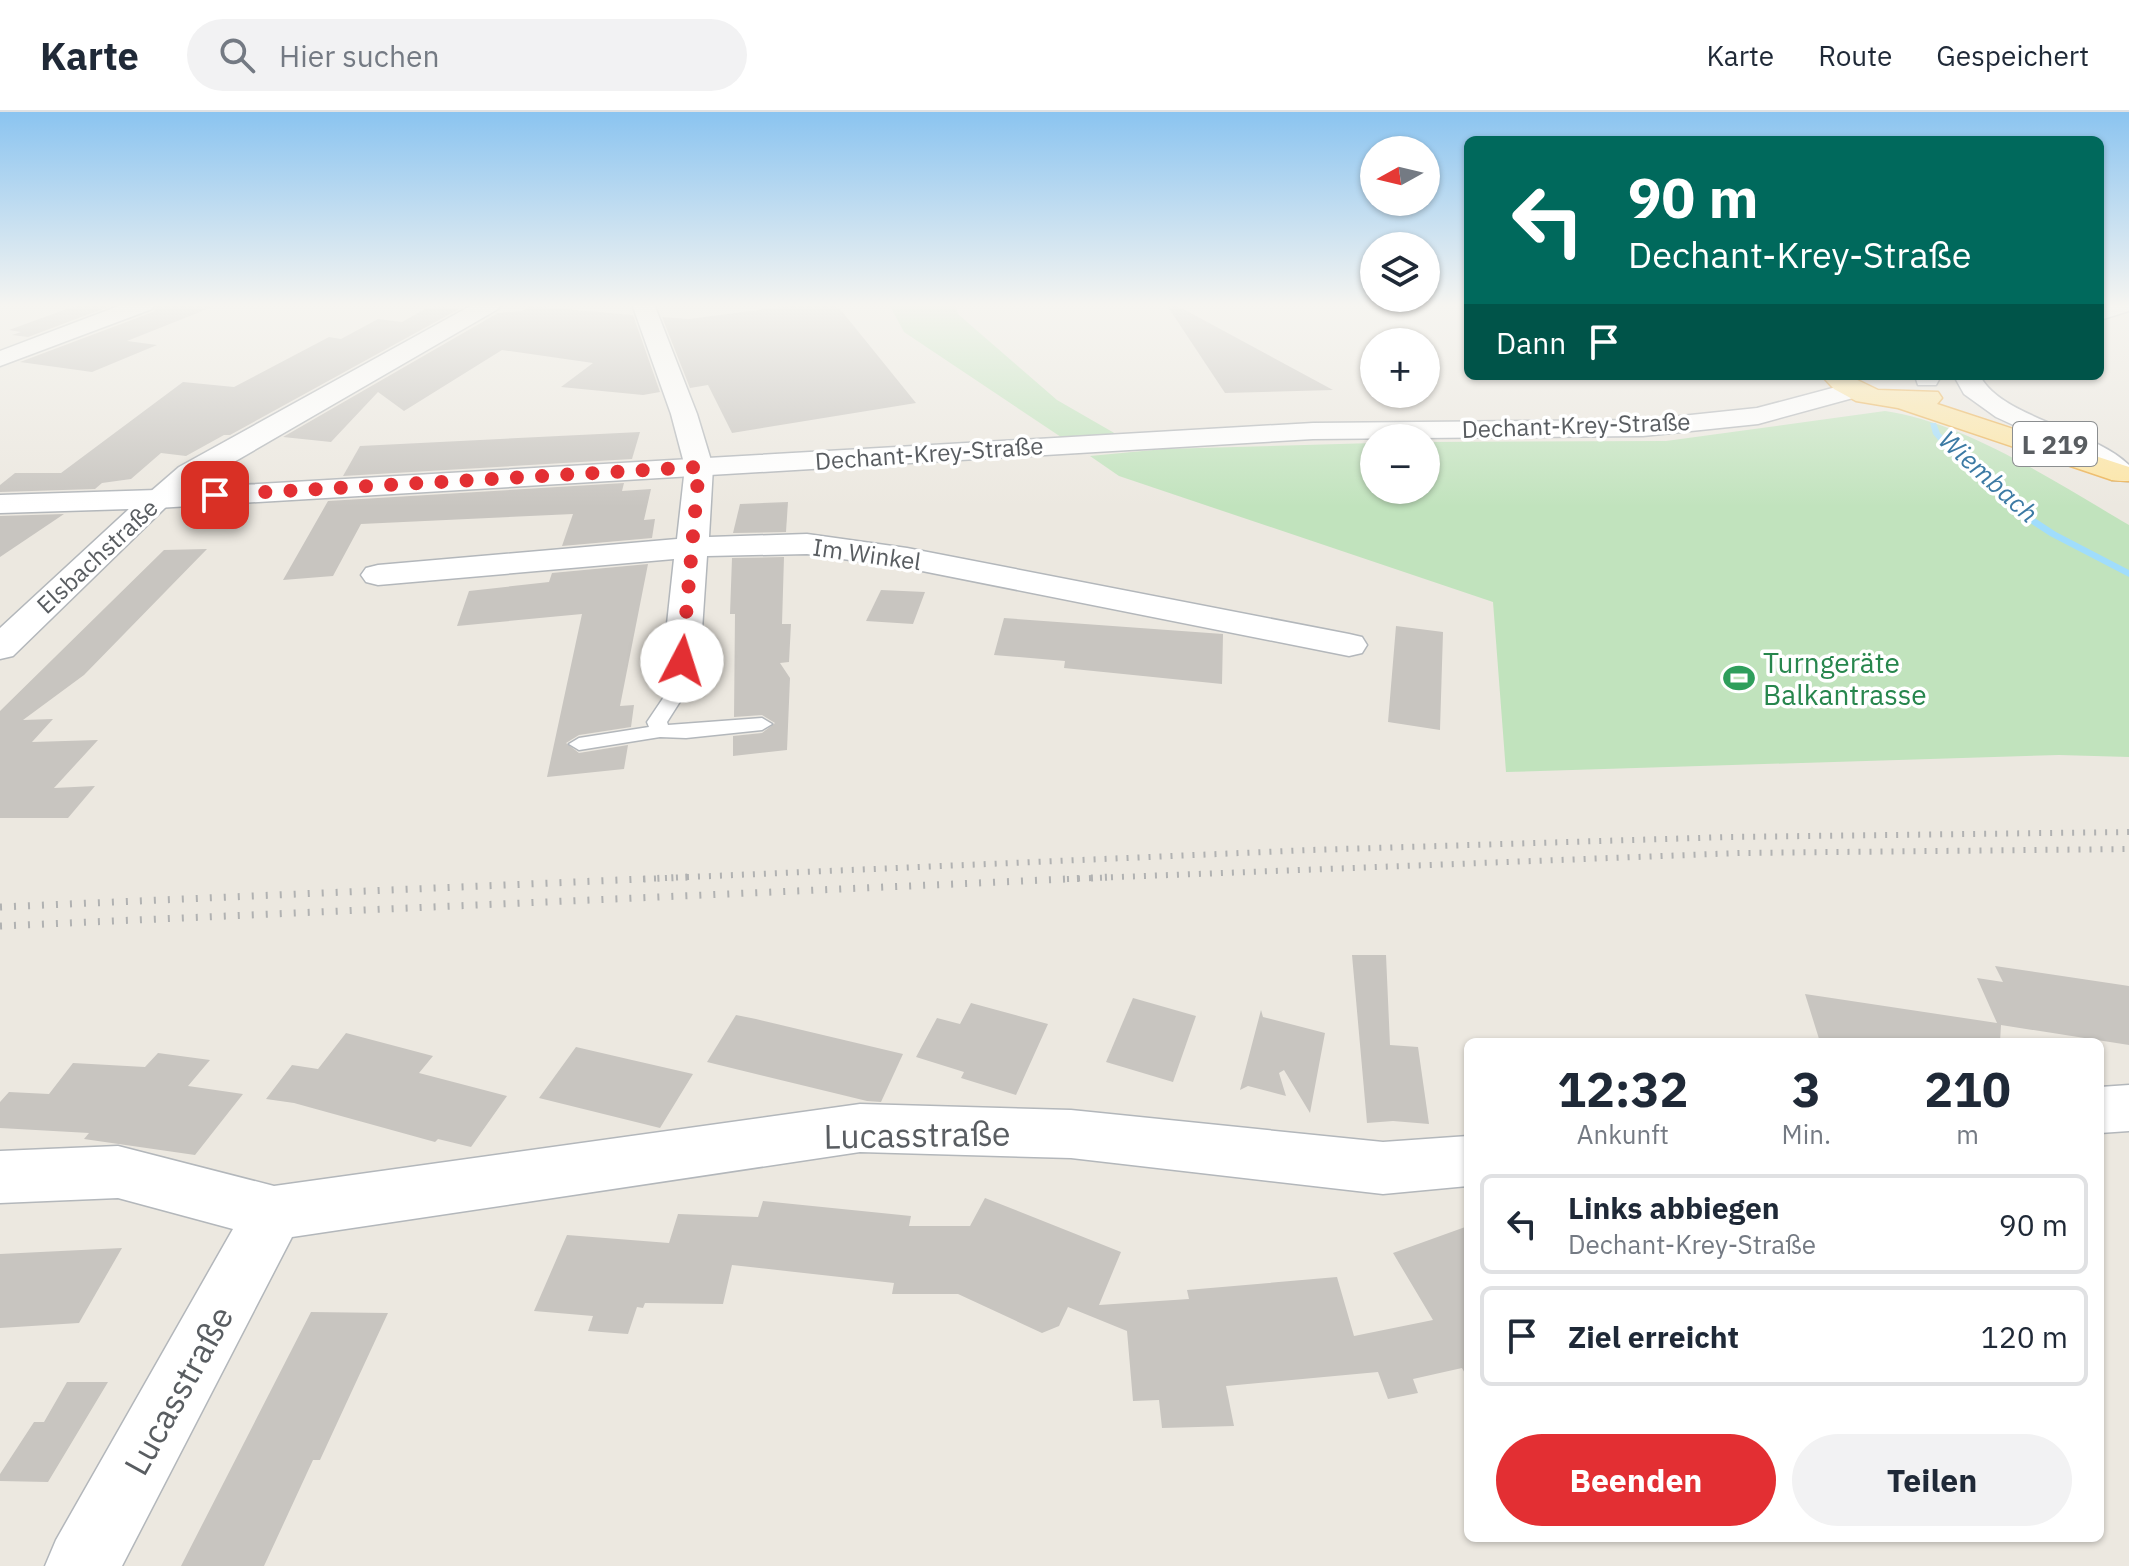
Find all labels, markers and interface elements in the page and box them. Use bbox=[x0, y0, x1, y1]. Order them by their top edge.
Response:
search box bbox=[187, 19, 747, 91]
text: Karte bbox=[40, 31, 139, 80]
icon: search bbox=[215, 33, 259, 77]
text: Hier suchen bbox=[279, 36, 440, 75]
text: Karte bbox=[1706, 37, 1774, 74]
text: Route bbox=[1818, 37, 1892, 74]
text: Gespeichert bbox=[1936, 37, 2089, 74]
north arrow bbox=[1360, 136, 1440, 216]
map controls bbox=[1360, 136, 1440, 504]
text: 90 m bbox=[1628, 161, 1758, 233]
icon: left bbox=[1496, 168, 1600, 272]
text: Dechant-Krey-Straße bbox=[1628, 231, 1971, 278]
button: layers bbox=[1360, 232, 1440, 312]
icon: arrive bbox=[1582, 320, 1626, 364]
text: Dann bbox=[1496, 323, 1566, 362]
button: + bbox=[1360, 328, 1440, 408]
street label: Dechant-Krey-Straße bbox=[1461, 405, 1691, 445]
road number: L 219 bbox=[2013, 422, 2097, 466]
water label: Wiembach bbox=[1932, 423, 2046, 529]
button: − bbox=[1360, 424, 1440, 504]
street label: Dechant-Krey-Straße bbox=[814, 429, 1044, 477]
pin bbox=[181, 461, 249, 529]
icon: arrive bbox=[193, 473, 237, 517]
street label: Elsbachstraße bbox=[30, 492, 164, 620]
street label: Im Winkel bbox=[811, 531, 923, 577]
position arrow bbox=[640, 619, 724, 703]
place label: Turngeräte Balkantrasse bbox=[1763, 644, 1927, 713]
sports icon: Turngeräte Balkantrasse bbox=[1722, 661, 1756, 695]
text: 12:32 bbox=[1557, 1058, 1688, 1120]
text: 3 bbox=[1792, 1058, 1821, 1120]
text: 210 bbox=[1924, 1058, 2011, 1120]
street label: Lucasstraße bbox=[823, 1110, 1011, 1158]
text: Ankunft bbox=[1577, 1117, 1669, 1151]
text: Min. bbox=[1782, 1117, 1831, 1151]
text: m bbox=[1956, 1117, 1979, 1151]
text: Links abbiegen bbox=[1568, 1188, 1780, 1227]
icon: left bbox=[1500, 1202, 1544, 1246]
text: 90 m bbox=[1999, 1205, 2068, 1244]
text: Dechant-Krey-Straße bbox=[1568, 1227, 1816, 1261]
street label: Lucasstraße bbox=[113, 1298, 243, 1482]
icon: arrive bbox=[1500, 1314, 1544, 1358]
text: Ziel erreicht bbox=[1568, 1317, 1739, 1356]
text: 120 m bbox=[1981, 1317, 2068, 1356]
button: Beenden bbox=[1496, 1434, 1776, 1526]
button: Teilen bbox=[1792, 1434, 2072, 1526]

